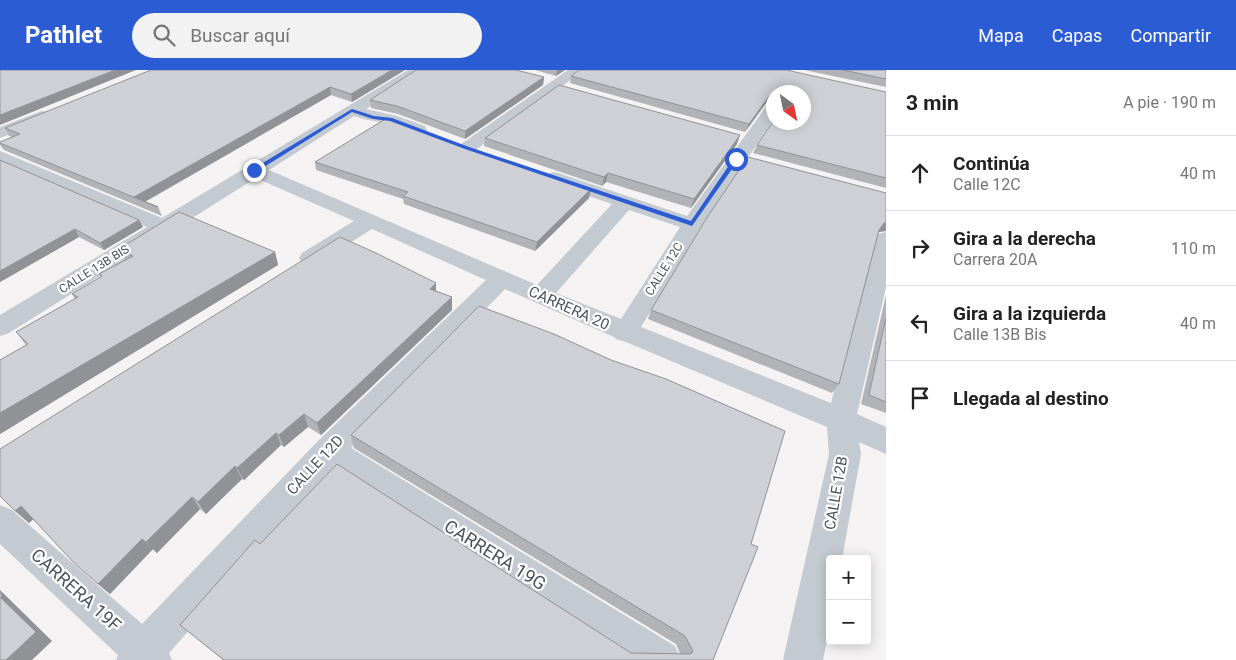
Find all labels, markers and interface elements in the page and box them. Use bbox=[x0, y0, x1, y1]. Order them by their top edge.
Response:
search box bbox=[132, 13, 482, 58]
text: Pathlet bbox=[25, 21, 102, 49]
icon: search bbox=[150, 21, 178, 49]
text: Buscar aquí bbox=[190, 24, 290, 47]
text: Mapa bbox=[978, 25, 1024, 46]
text: Capas bbox=[1052, 25, 1102, 46]
text: Compartir bbox=[1130, 25, 1211, 46]
north arrow bbox=[766, 85, 811, 130]
text: 3 min bbox=[906, 91, 959, 115]
text: A pie · 190 m bbox=[1123, 93, 1216, 112]
route start bbox=[725, 148, 748, 171]
text: Continúa bbox=[953, 152, 1030, 175]
route end bbox=[243, 159, 266, 182]
icon: ahead bbox=[906, 159, 934, 187]
text: 40 m bbox=[1180, 164, 1216, 183]
text: Calle 12C bbox=[953, 175, 1021, 194]
text: Gira a la derecha bbox=[953, 227, 1096, 250]
icon: right bbox=[906, 234, 934, 262]
text: 110 m bbox=[1171, 239, 1216, 258]
street label: CALLE 12C bbox=[642, 240, 686, 298]
street label: CALLE 13B BIS bbox=[56, 242, 132, 296]
text: Carrera 20A bbox=[953, 250, 1038, 269]
street label: CARRERA 20 bbox=[526, 282, 612, 334]
text: Gira a la izquierda bbox=[953, 302, 1106, 325]
icon: left bbox=[906, 309, 934, 337]
text: 40 m bbox=[1180, 314, 1216, 333]
text: Calle 13B Bis bbox=[953, 325, 1046, 344]
icon: arrive bbox=[906, 384, 934, 412]
text: Llegada al destino bbox=[953, 387, 1109, 410]
street label: CALLE 12D bbox=[283, 432, 347, 498]
street label: CALLE 12B bbox=[821, 455, 851, 531]
street label: CARRERA 19G bbox=[441, 515, 550, 594]
street label: CARRERA 19F bbox=[27, 544, 126, 635]
map controls bbox=[826, 555, 871, 645]
button: + bbox=[826, 555, 871, 600]
button: − bbox=[826, 600, 871, 645]

